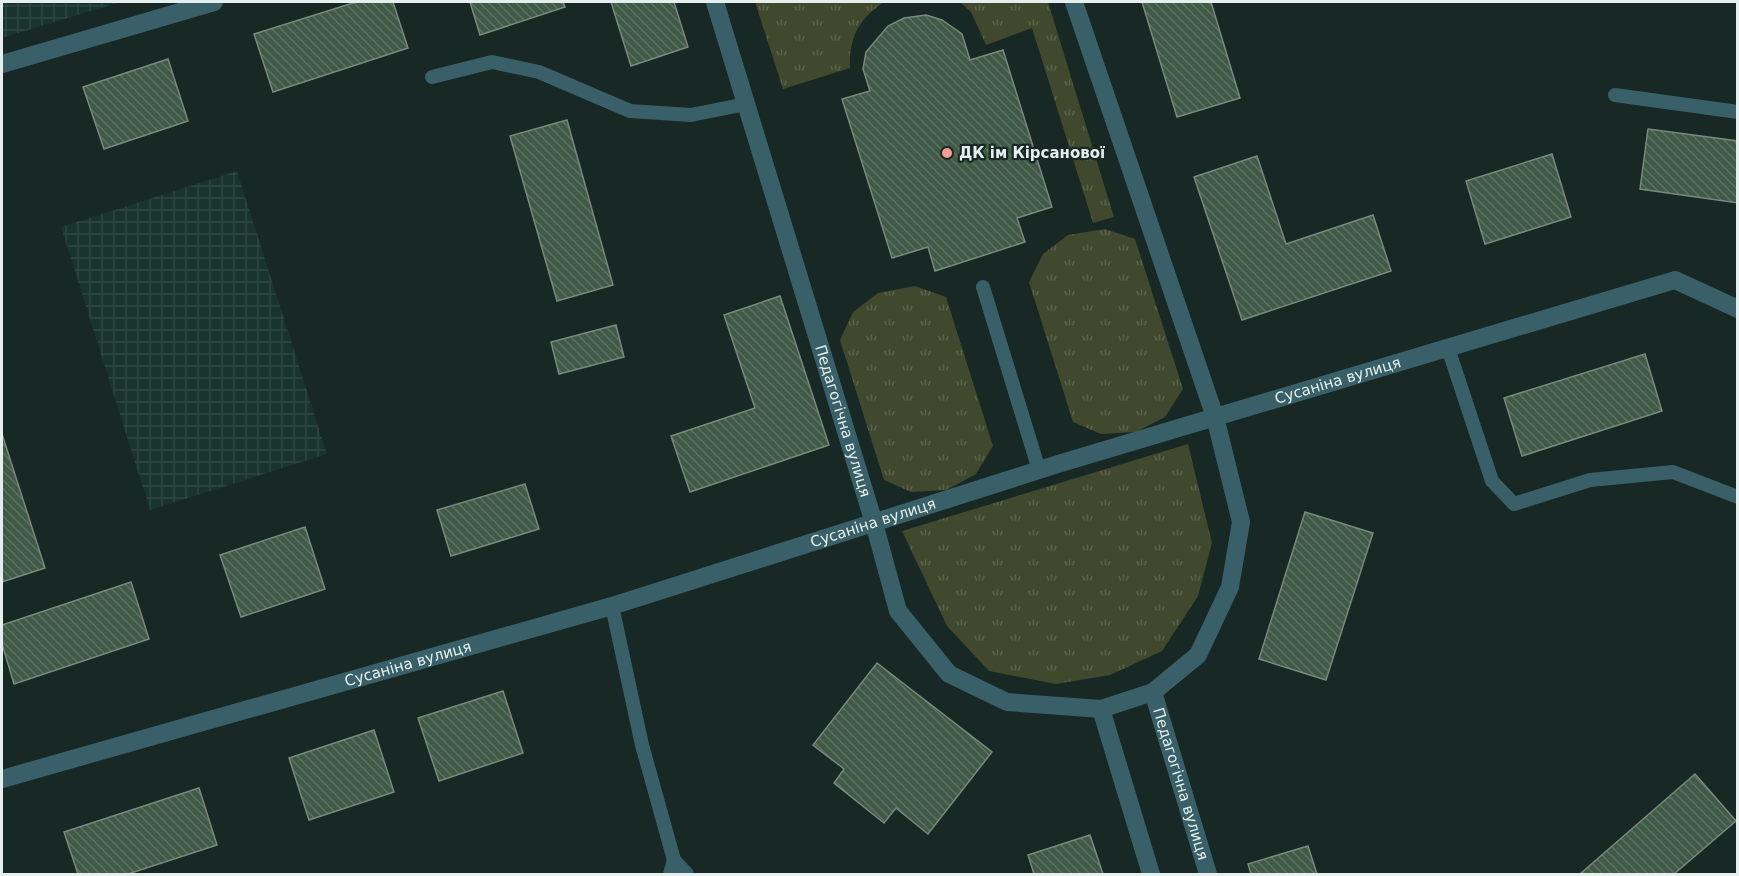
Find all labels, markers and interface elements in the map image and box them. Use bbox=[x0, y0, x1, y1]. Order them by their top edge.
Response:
place label: ДК ім Кірсанової bbox=[959, 144, 1105, 162]
marker: ДК ім Кірсанової bbox=[940, 146, 954, 160]
street label: Педагогічна вулиця bbox=[811, 343, 875, 499]
street label: Сусаніна вулиця bbox=[1272, 353, 1403, 408]
street label: Сусаніна вулиця bbox=[808, 494, 938, 551]
street label: Сусаніна вулиця bbox=[343, 637, 473, 690]
street label: Педагогічна вулиця bbox=[1149, 706, 1212, 862]

